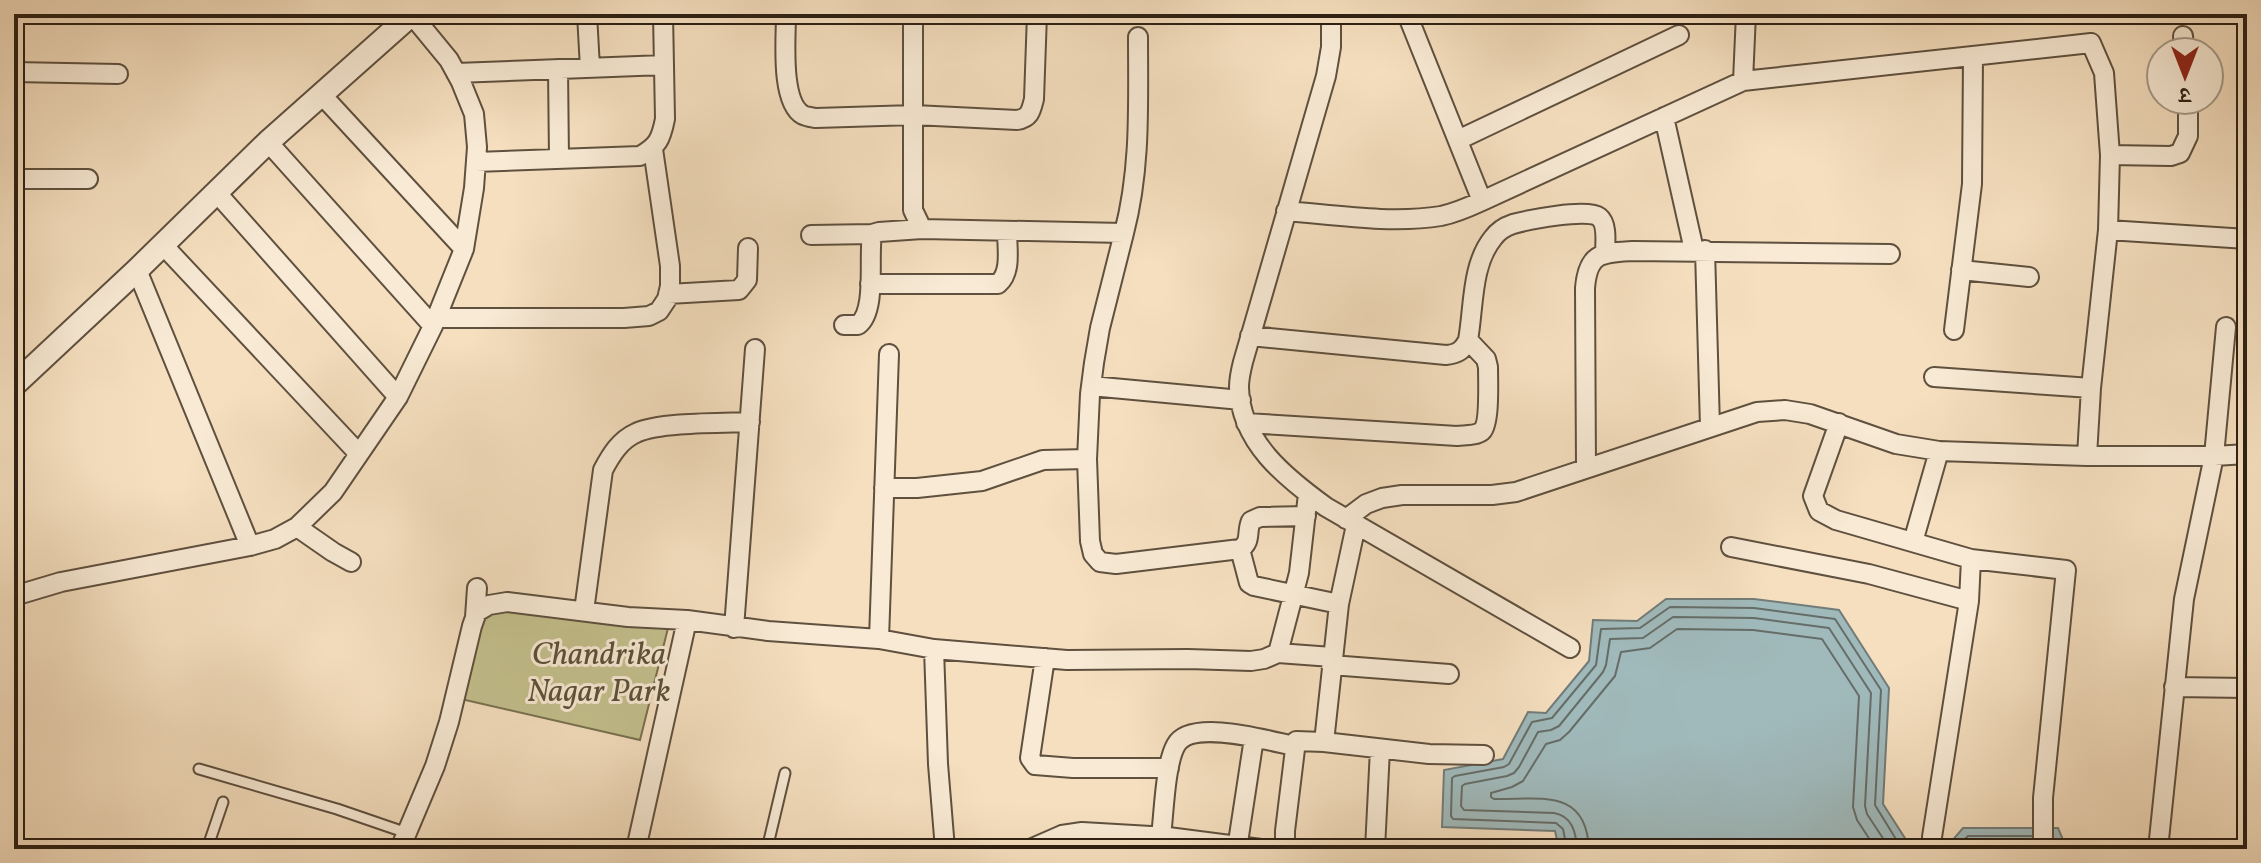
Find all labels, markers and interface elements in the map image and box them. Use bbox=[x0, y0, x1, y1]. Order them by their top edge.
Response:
north arrow bbox=[2145, 36, 2225, 116]
text: उ bbox=[2178, 78, 2193, 109]
park label: Chandrika Nagar Park bbox=[527, 634, 671, 715]

